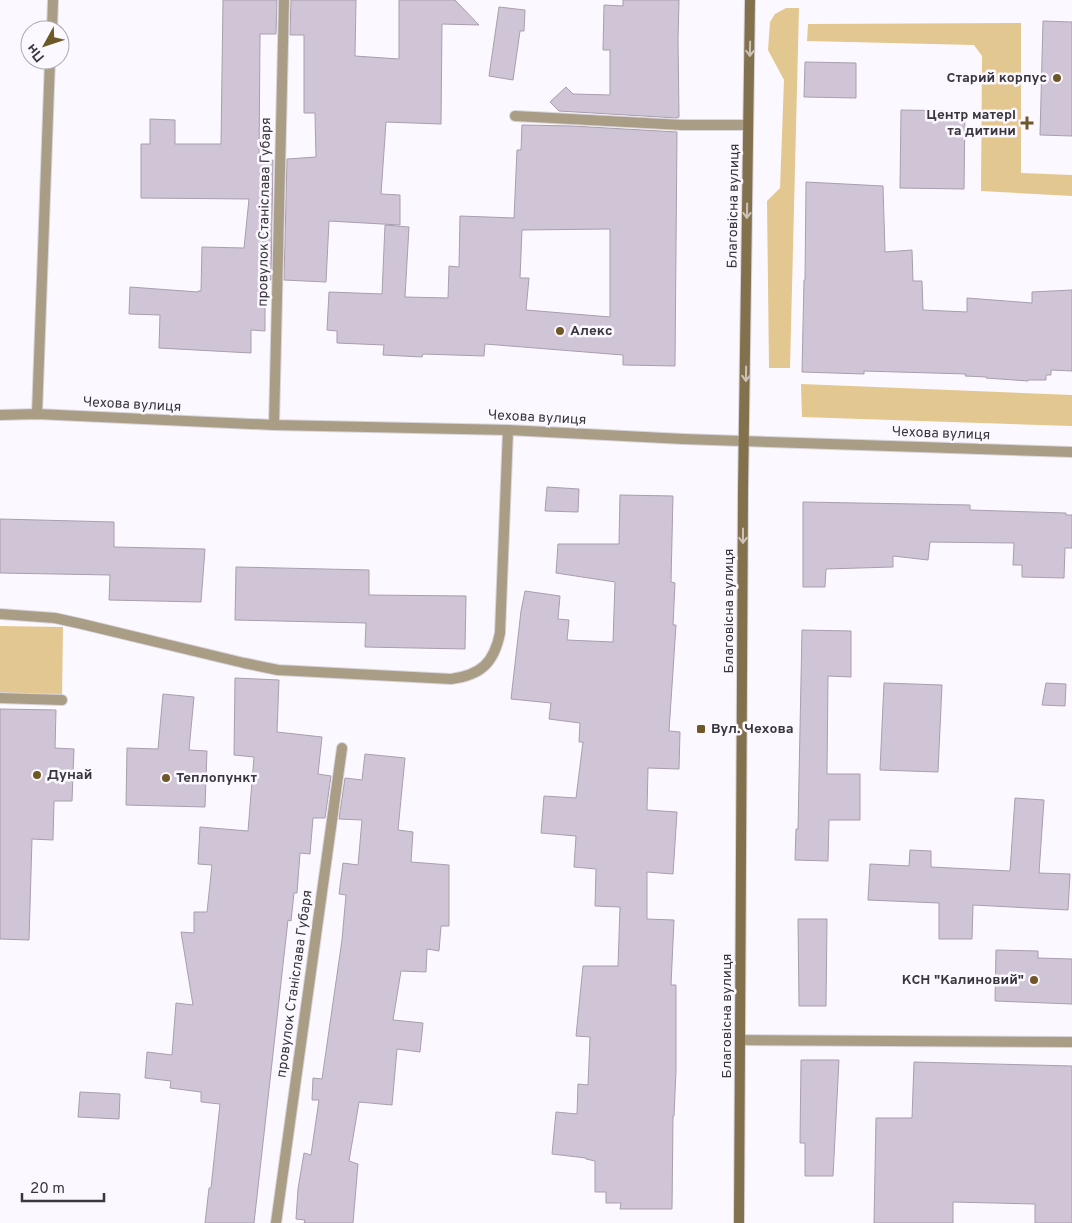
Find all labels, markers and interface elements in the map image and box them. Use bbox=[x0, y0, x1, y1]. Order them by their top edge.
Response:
north arrow bbox=[20, 20, 70, 70]
text: Пн bbox=[24, 40, 49, 65]
one-way arrow bbox=[745, 40, 754, 56]
place label: Старий корпус bbox=[946, 70, 1047, 87]
marker: Старий корпус bbox=[1051, 72, 1063, 84]
place label: Центр матері та дитини bbox=[926, 107, 1016, 140]
marker: Центр матері та дитини bbox=[1020, 116, 1034, 130]
street label: провулок Станіслава Губаря bbox=[255, 117, 275, 307]
street label: Благовісна вулиця bbox=[724, 143, 744, 269]
one-way arrow bbox=[742, 202, 752, 219]
place label: Алекс bbox=[570, 323, 613, 340]
marker: Алекс bbox=[554, 325, 566, 337]
one-way arrow bbox=[741, 365, 751, 381]
street label: Чехова вулиця bbox=[82, 394, 182, 416]
street label: Чехова вулиця bbox=[487, 407, 587, 429]
street label: Чехова вулиця bbox=[891, 424, 991, 444]
one-way arrow bbox=[738, 528, 748, 544]
street label: Благовісна вулиця bbox=[721, 549, 738, 673]
place label: Вул. Чехова bbox=[711, 721, 794, 738]
marker: Вул. Чехова bbox=[695, 723, 707, 735]
place label: Дунай bbox=[47, 767, 92, 784]
marker: Дунай bbox=[31, 769, 43, 781]
place label: Теплопункт bbox=[176, 770, 257, 787]
marker: Теплопункт bbox=[160, 772, 172, 784]
street label: провулок Станіслава Губаря bbox=[273, 889, 317, 1079]
street label: Благовісна вулиця bbox=[719, 954, 736, 1078]
place label: КСН "Калиновий" bbox=[902, 972, 1024, 989]
marker: КСН "Калиновий" bbox=[1028, 974, 1040, 986]
scale bar bbox=[22, 1170, 105, 1202]
text: 20 m bbox=[30, 1180, 65, 1199]

